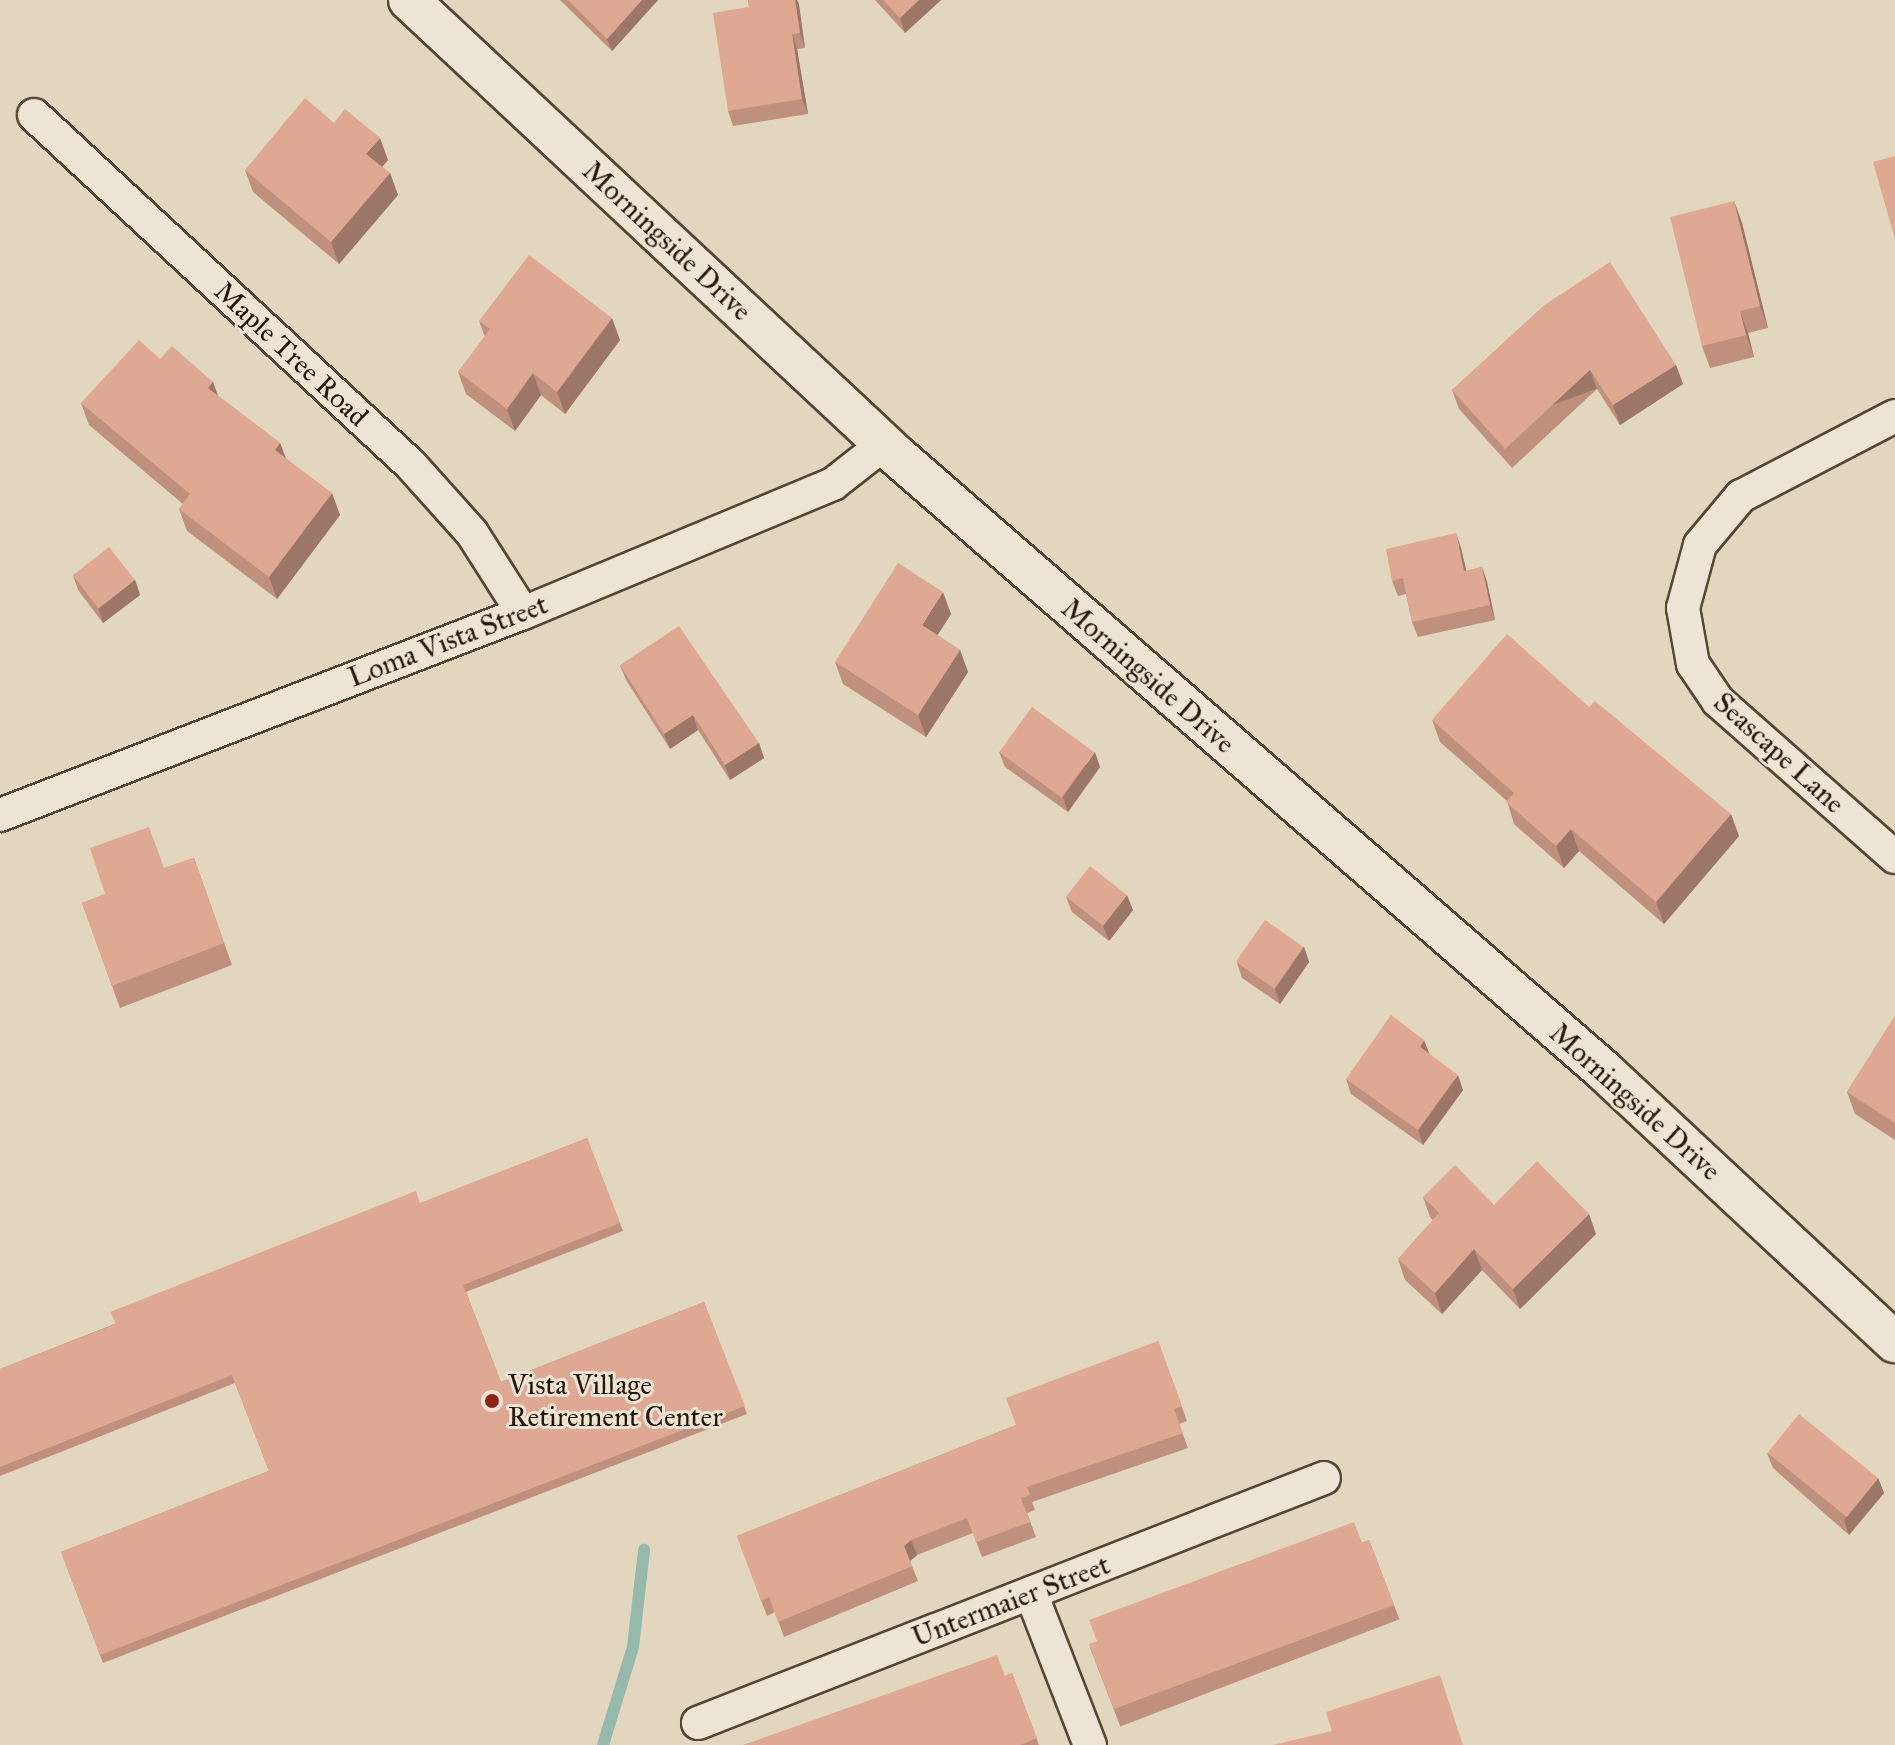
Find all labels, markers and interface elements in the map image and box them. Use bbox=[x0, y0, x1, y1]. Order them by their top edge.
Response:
street label: Morningside Drive bbox=[576, 154, 758, 328]
street label: Maple Tree Road bbox=[207, 274, 375, 434]
street label: Loma Vista Street bbox=[343, 588, 553, 694]
street label: Morningside Drive bbox=[1054, 592, 1242, 760]
street label: Seascape Lane bbox=[1707, 685, 1851, 821]
street label: Morningside Drive bbox=[1543, 1016, 1727, 1188]
place label: Vista Village Retirement Center bbox=[508, 1368, 723, 1434]
marker: Vista Village Retirement Center bbox=[483, 1392, 501, 1410]
street label: Untermaier Street bbox=[907, 1548, 1115, 1654]

